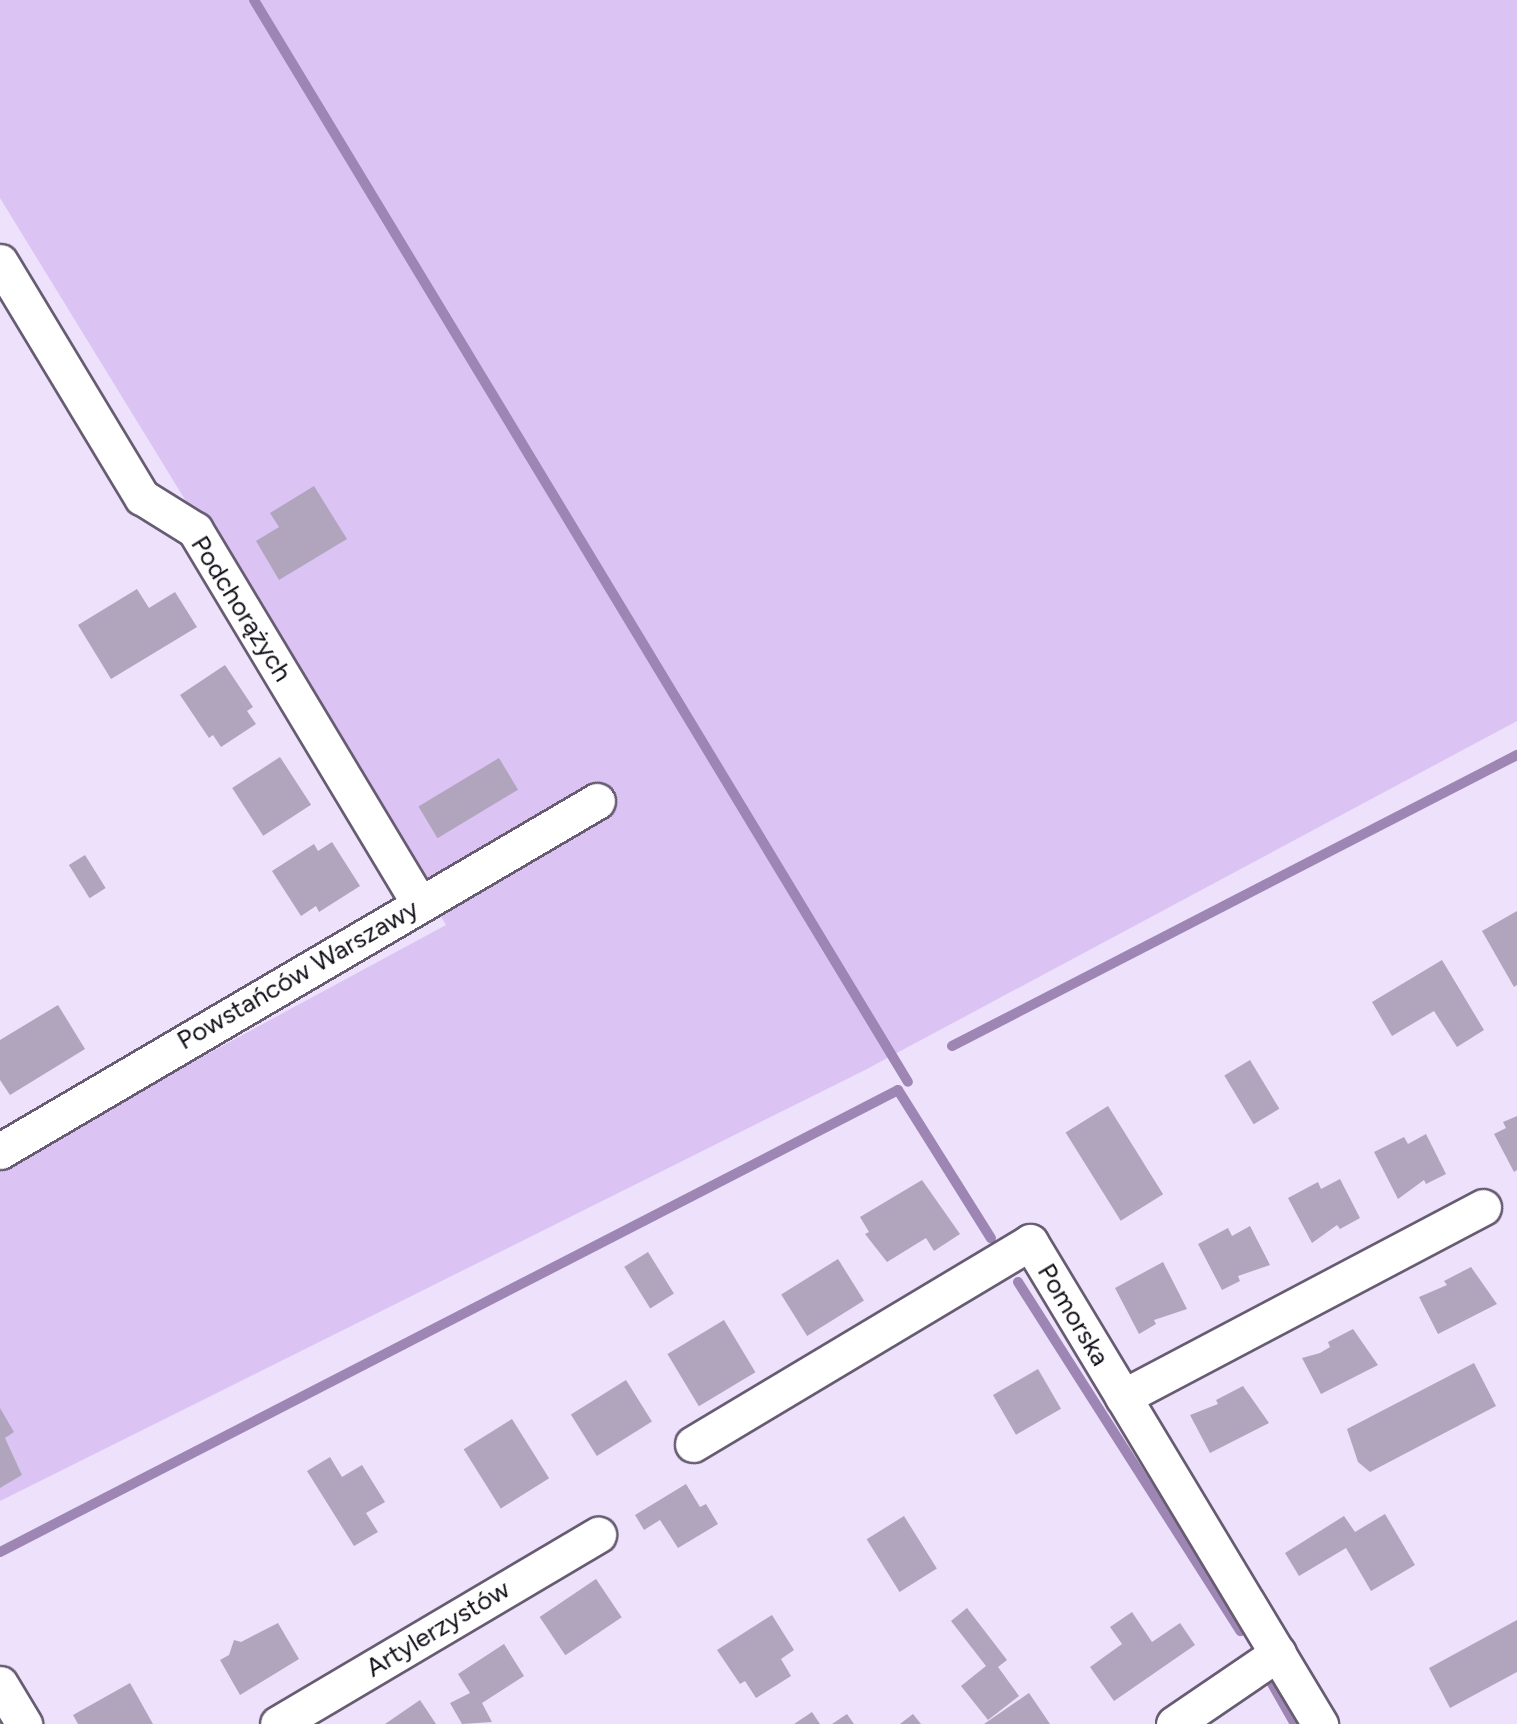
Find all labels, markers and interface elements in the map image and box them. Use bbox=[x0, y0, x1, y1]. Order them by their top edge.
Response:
street label: Podchorążych bbox=[184, 531, 298, 687]
street label: Powstańców Warszawy bbox=[172, 893, 424, 1057]
street label: Pomorska bbox=[1030, 1258, 1116, 1372]
street label: Artylerzystów bbox=[361, 1574, 515, 1684]

